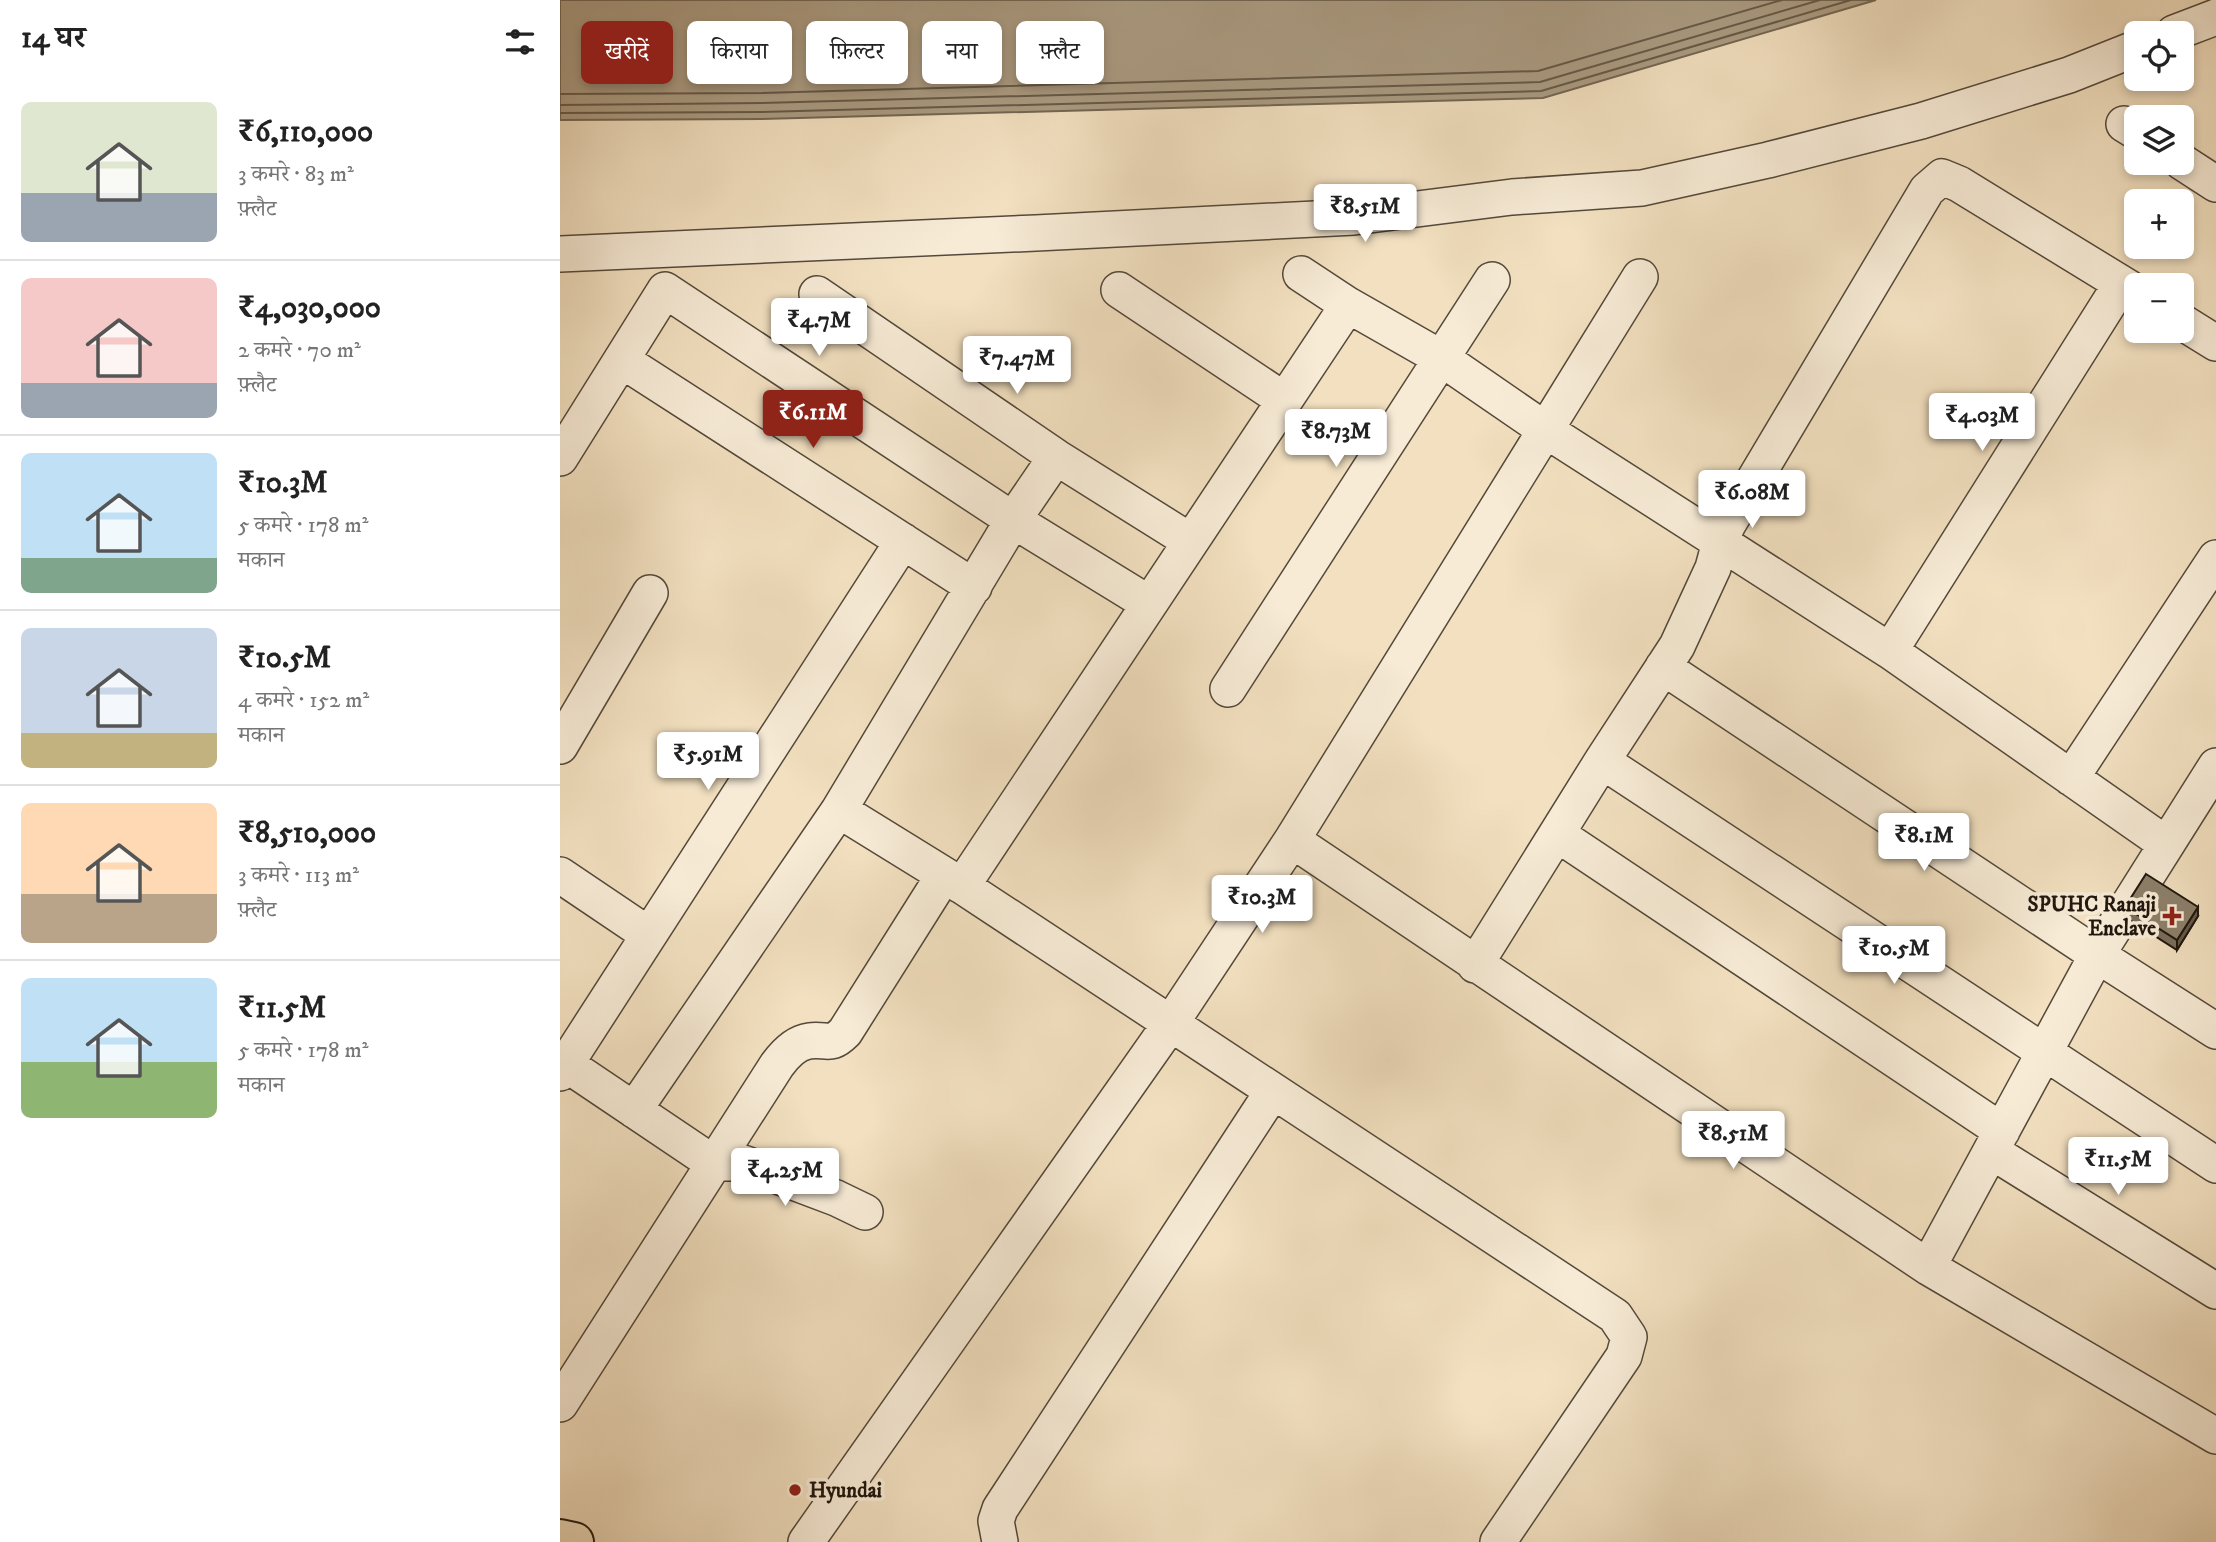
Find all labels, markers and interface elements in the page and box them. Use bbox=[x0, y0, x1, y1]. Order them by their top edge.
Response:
text: 14 घर bbox=[21, 20, 86, 57]
chip: खरीदें bbox=[581, 21, 673, 84]
chip: किराया bbox=[687, 21, 792, 84]
chip: फ़िल्टर bbox=[806, 21, 908, 84]
chip: नया bbox=[922, 21, 1002, 84]
chip: फ़्लैट bbox=[1016, 21, 1104, 84]
map controls bbox=[2124, 21, 2194, 343]
button: locate bbox=[2124, 21, 2194, 91]
icon: filters bbox=[501, 23, 539, 61]
button: layers bbox=[2124, 105, 2194, 175]
text: ₹6,110,000 bbox=[238, 114, 373, 151]
icon: home bbox=[77, 130, 161, 214]
text: 3 कमरे · 83 m² bbox=[238, 160, 354, 189]
pin: ₹8.51M bbox=[1308, 184, 1422, 244]
button: + bbox=[2124, 189, 2194, 259]
text: ₹8.51M bbox=[1330, 192, 1400, 221]
text: फ़्लैट bbox=[238, 195, 276, 224]
button: − bbox=[2124, 273, 2194, 343]
text: ₹4,030,000 bbox=[238, 290, 381, 327]
pin: ₹4.7M bbox=[770, 298, 868, 358]
icon: home bbox=[77, 306, 161, 390]
text: ₹4.7M bbox=[787, 306, 851, 335]
text: 2 कमरे · 70 m² bbox=[238, 336, 361, 365]
pin: ₹7.47M bbox=[960, 336, 1074, 396]
text: ₹7.47M bbox=[979, 344, 1055, 373]
text: फ़्लैट bbox=[238, 371, 276, 400]
pin: ₹6.11M bbox=[756, 391, 870, 450]
pin: ₹4.03M bbox=[1925, 393, 2039, 453]
text: ₹6.11M bbox=[779, 398, 847, 427]
text: ₹4.03M bbox=[1945, 401, 2019, 430]
pin: ₹8.73M bbox=[1279, 410, 1393, 469]
text: ₹8.73M bbox=[1301, 417, 1371, 446]
text: ₹10.3M bbox=[238, 465, 328, 502]
pin: ₹6.08M bbox=[1695, 470, 1809, 530]
text: ₹6.08M bbox=[1714, 478, 1790, 507]
icon: home bbox=[77, 481, 161, 565]
text: 5 कमरे · 178 m² bbox=[238, 511, 369, 540]
text: मकान bbox=[238, 546, 285, 575]
text: ₹10.5M bbox=[238, 640, 331, 677]
icon: home bbox=[77, 656, 161, 740]
text: 4 कमरे · 152 m² bbox=[238, 686, 369, 715]
text: मकान bbox=[238, 721, 285, 750]
pin: ₹5.91M bbox=[651, 732, 765, 792]
text: ₹5.91M bbox=[673, 740, 743, 769]
pin: ₹8.1M bbox=[1875, 814, 1973, 873]
text: ₹8,510,000 bbox=[238, 815, 376, 852]
text: ₹8.1M bbox=[1894, 821, 1954, 850]
icon: home bbox=[77, 831, 161, 915]
text: 3 कमरे · 113 m² bbox=[238, 861, 359, 890]
pin: ₹10.3M bbox=[1205, 876, 1319, 935]
text: ₹10.3M bbox=[1228, 883, 1296, 912]
place label: SPUHC Ranaji Enclave bbox=[2027, 892, 2157, 942]
text: फ़्लैट bbox=[238, 896, 276, 925]
marker: SPUHC Ranaji Enclave bbox=[2162, 906, 2182, 926]
pin: ₹10.5M bbox=[1837, 926, 1951, 986]
text: ₹10.5M bbox=[1858, 934, 1930, 963]
text: ₹11.5M bbox=[238, 990, 326, 1027]
icon: home bbox=[77, 1006, 161, 1090]
text: 5 कमरे · 178 m² bbox=[238, 1036, 369, 1065]
text: मकान bbox=[238, 1071, 285, 1100]
pin: ₹8.51M bbox=[1676, 1112, 1790, 1171]
text: ₹8.51M bbox=[1698, 1119, 1768, 1148]
pin: ₹11.5M bbox=[2061, 1138, 2175, 1197]
text: ₹11.5M bbox=[2084, 1145, 2152, 1174]
pin: ₹4.25M bbox=[728, 1148, 842, 1208]
text: ₹4.25M bbox=[747, 1156, 823, 1185]
place label: Hyundai bbox=[809, 1478, 883, 1504]
marker: Hyundai bbox=[787, 1482, 803, 1498]

